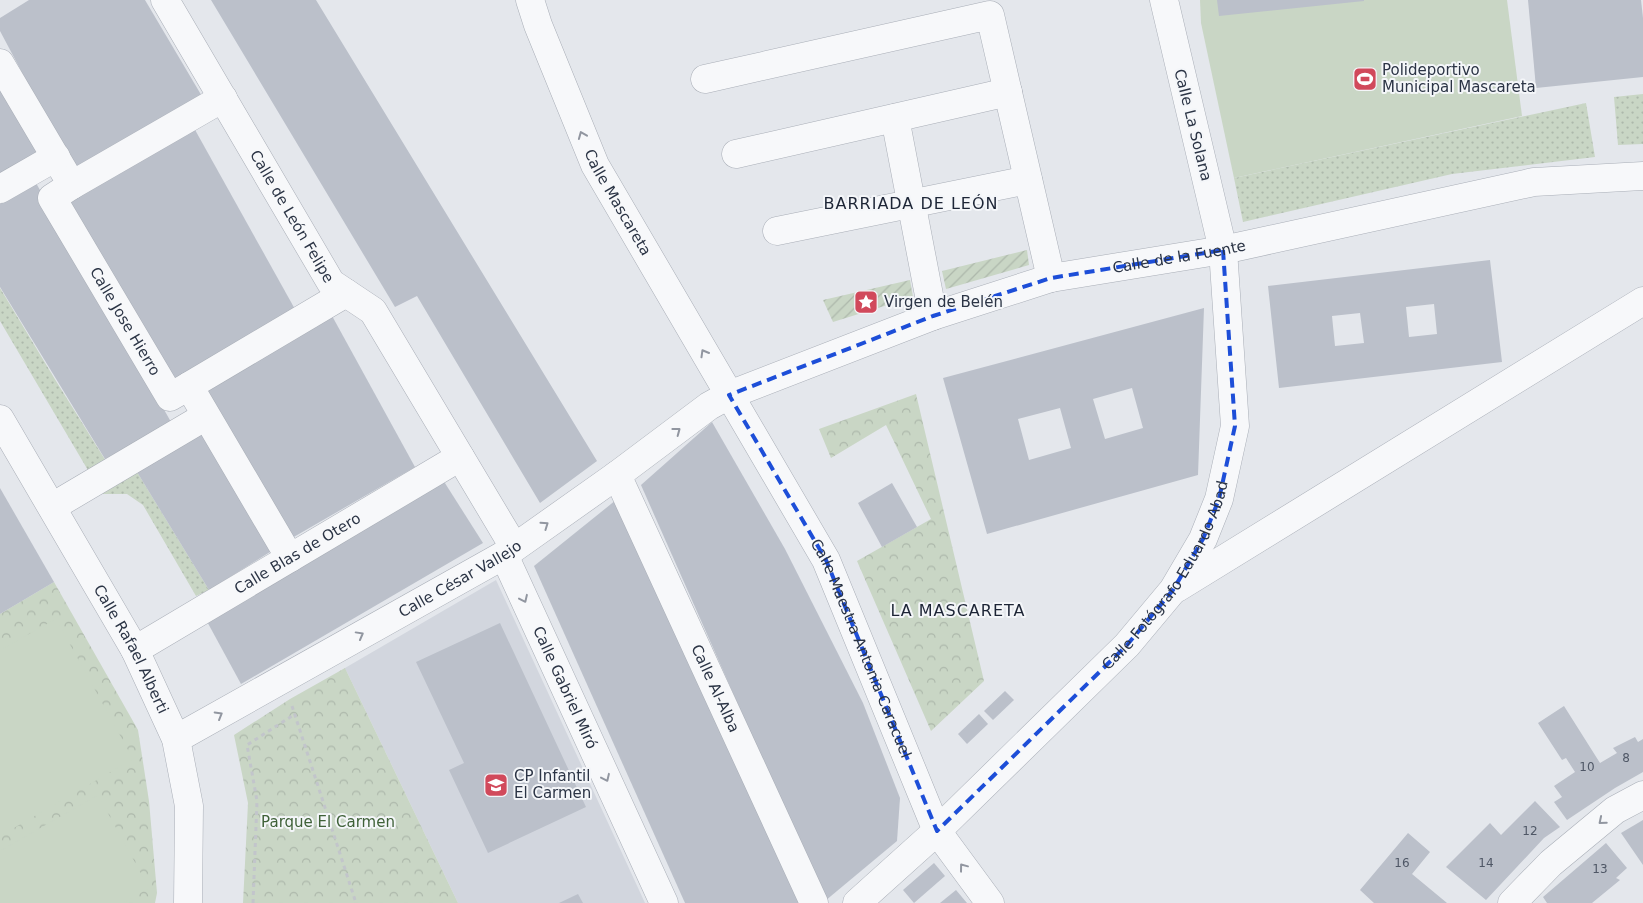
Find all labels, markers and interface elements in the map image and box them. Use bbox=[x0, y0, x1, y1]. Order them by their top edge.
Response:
place label: Polideportivo Municipal Mascareta bbox=[1382, 61, 1536, 96]
sports icon: Polideportivo Municipal Mascareta bbox=[1352, 66, 1378, 92]
street label: Calle La Solana bbox=[1170, 67, 1216, 183]
one-way arrow bbox=[578, 131, 588, 139]
street label: Calle de León Felipe bbox=[246, 147, 338, 286]
street label: Calle Mascareta bbox=[581, 147, 655, 259]
district label: BARRIADA DE LEÓN bbox=[824, 194, 999, 213]
street label: Calle de la Fuente bbox=[1111, 236, 1248, 277]
street label: Calle Jose Hierro bbox=[86, 264, 164, 379]
place icon: Virgen de Belén bbox=[853, 289, 879, 315]
place label: Virgen de Belén bbox=[884, 293, 1003, 311]
one-way arrow bbox=[700, 349, 710, 358]
one-way arrow bbox=[671, 428, 680, 436]
street label: Calle Fotógrafo Eduardo Abad bbox=[1098, 479, 1232, 674]
street label: Calle Blas de Otero bbox=[231, 509, 364, 598]
one-way arrow bbox=[539, 522, 549, 531]
street label: Calle César Vallejo bbox=[395, 536, 525, 621]
street label: Calle Maestra Antonia Caracuel bbox=[807, 536, 915, 761]
street label: Calle Rafael Alberti bbox=[90, 581, 172, 717]
one-way arrow bbox=[518, 594, 528, 603]
district label: LA MASCARETA bbox=[890, 601, 1026, 620]
street label: Calle Gabriel Miró bbox=[529, 623, 601, 752]
one-way arrow bbox=[355, 631, 364, 641]
street label: Calle Al-Alba bbox=[687, 642, 743, 735]
one-way arrow bbox=[213, 711, 222, 721]
house number: 8 bbox=[1622, 751, 1630, 765]
house number: 10 bbox=[1579, 760, 1595, 774]
place label: CP Infantil El Carmen bbox=[514, 767, 591, 802]
school or university icon: CP Infantil El Carmen bbox=[483, 772, 509, 798]
one-way arrow bbox=[600, 773, 611, 782]
park label: Parque El Carmen bbox=[261, 813, 395, 831]
one-way arrow bbox=[1599, 815, 1608, 823]
house number: 12 bbox=[1522, 824, 1538, 838]
house number: 16 bbox=[1394, 856, 1410, 870]
house number: 14 bbox=[1478, 856, 1494, 870]
house number: 13 bbox=[1592, 862, 1608, 876]
one-way arrow bbox=[961, 864, 969, 873]

